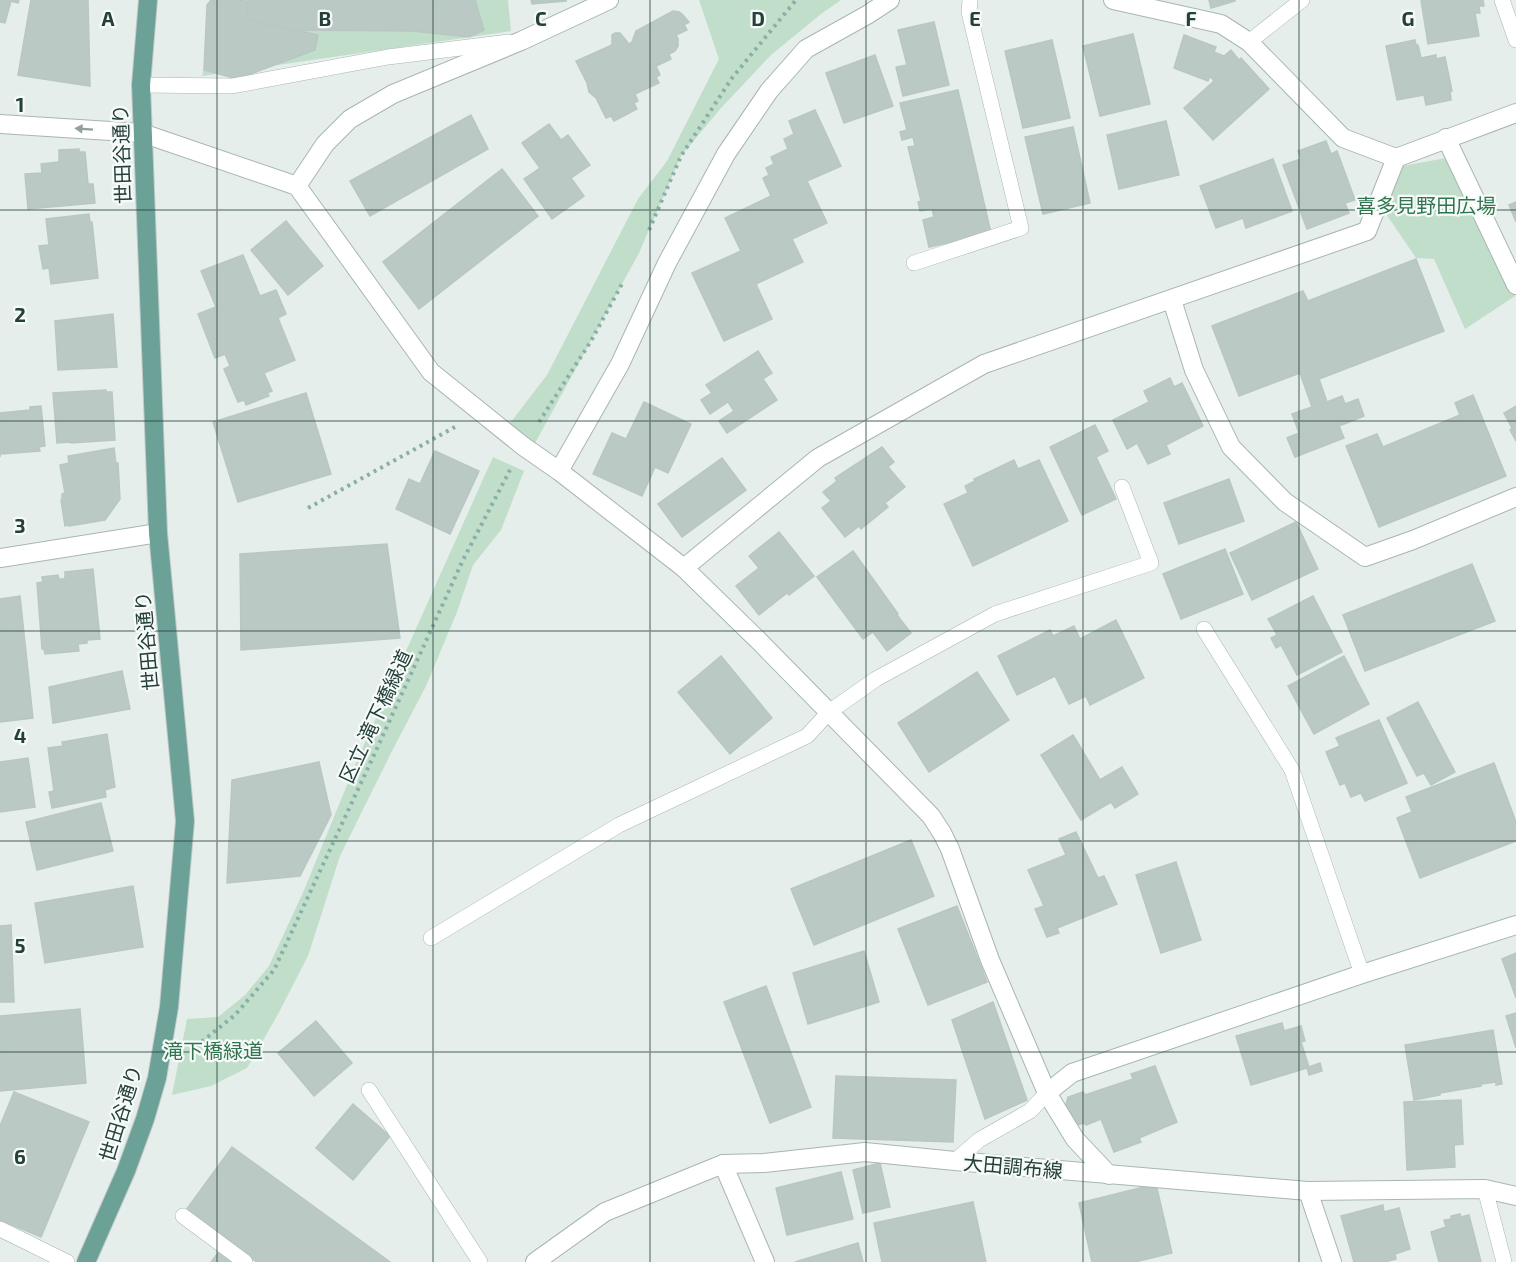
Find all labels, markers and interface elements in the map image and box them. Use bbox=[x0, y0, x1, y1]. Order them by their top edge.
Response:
text: A bbox=[101, 6, 115, 30]
text: B bbox=[319, 6, 331, 30]
text: C bbox=[535, 6, 547, 30]
text: D bbox=[751, 6, 765, 30]
text: E bbox=[969, 6, 981, 30]
text: F bbox=[1185, 6, 1197, 30]
text: G bbox=[1402, 6, 1414, 30]
text: 1 bbox=[16, 92, 24, 116]
street label: 世田谷通り bbox=[107, 104, 135, 204]
one-way arrow bbox=[74, 125, 93, 134]
park label: 喜多見野田広場 bbox=[1356, 193, 1496, 217]
text: 2 bbox=[14, 302, 26, 326]
text: 3 bbox=[14, 513, 26, 537]
street label: 世田谷通り bbox=[130, 590, 162, 692]
street label: 区立 滝下橋緑道 bbox=[334, 645, 416, 787]
text: 4 bbox=[14, 723, 27, 747]
text: 5 bbox=[14, 933, 26, 957]
park label: 滝下橋緑道 bbox=[163, 1038, 263, 1062]
street label: 世田谷通り bbox=[94, 1062, 146, 1164]
text: 6 bbox=[14, 1144, 26, 1168]
street label: 大田調布線 bbox=[962, 1150, 1064, 1182]

